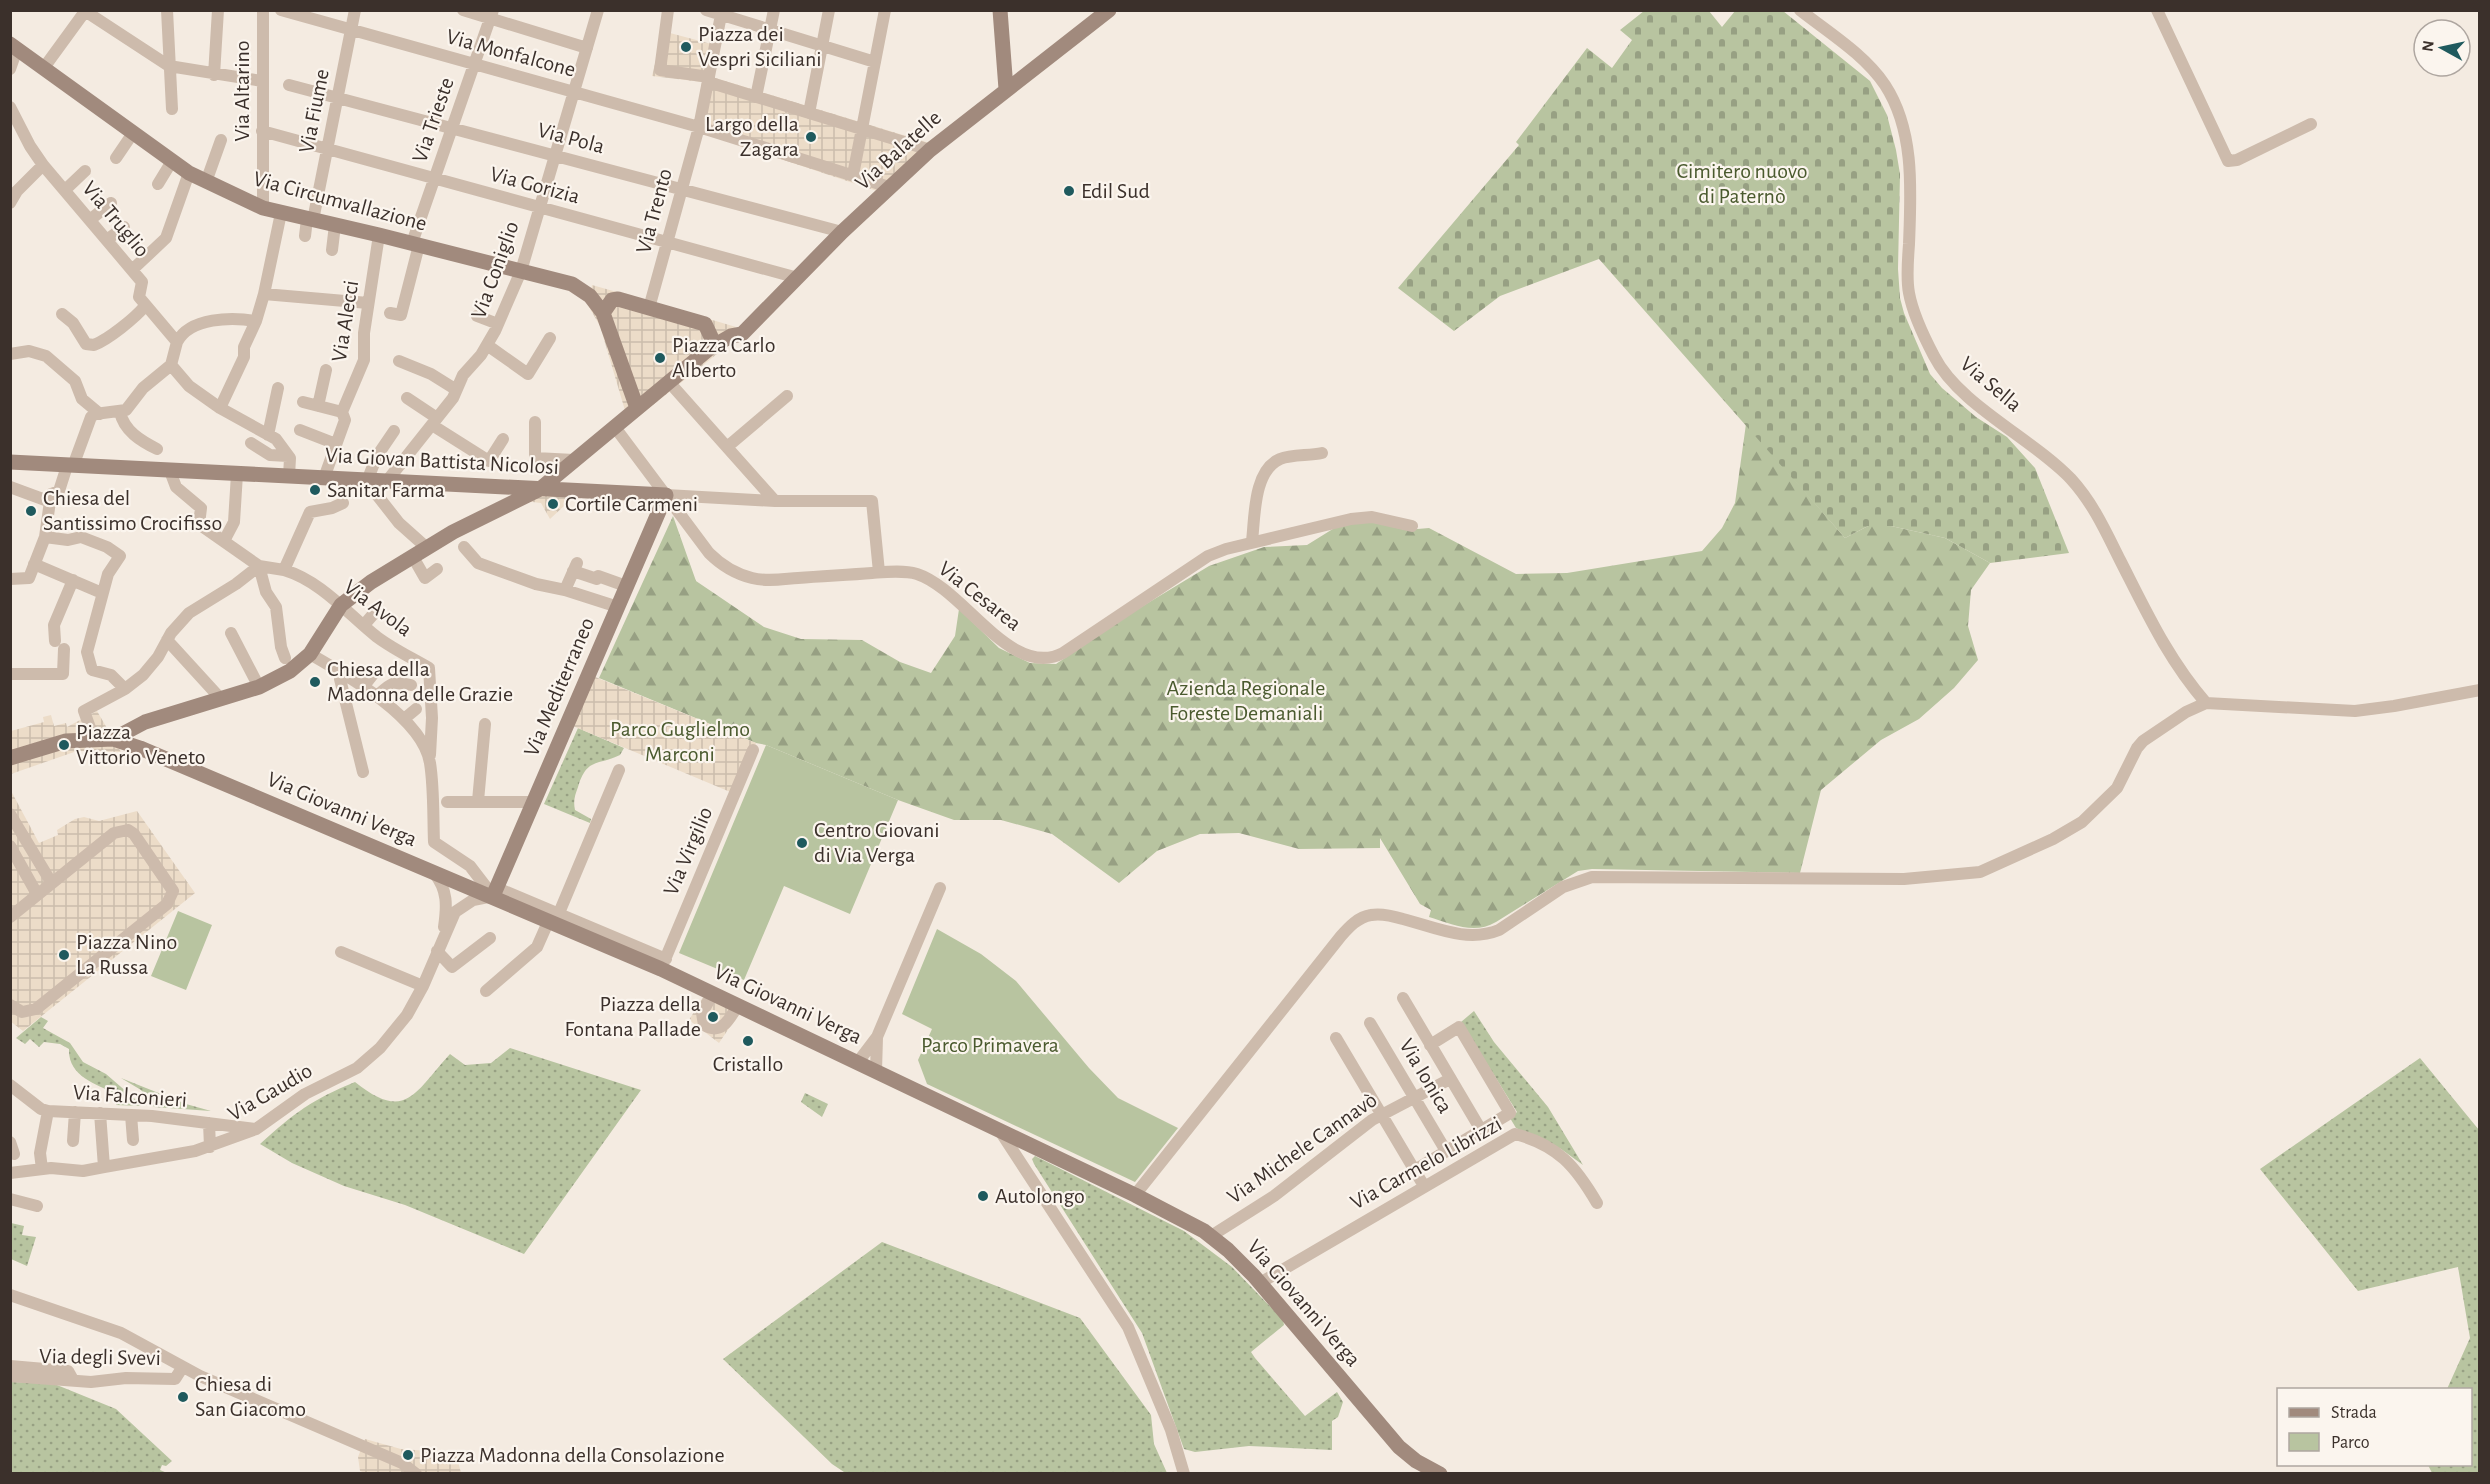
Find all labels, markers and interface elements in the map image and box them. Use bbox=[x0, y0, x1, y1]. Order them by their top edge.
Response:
north arrow bbox=[2412, 18, 2472, 78]
place label: Piazza dei Vespri Siciliani bbox=[698, 23, 822, 70]
street label: Via Monfalcone bbox=[444, 25, 578, 81]
text: N bbox=[2419, 39, 2437, 53]
street label: Via Altarino bbox=[231, 40, 253, 142]
marker: Piazza dei Vespri Siciliani bbox=[679, 40, 693, 54]
street label: Via Fiume bbox=[295, 67, 333, 155]
street label: Via Trieste bbox=[408, 75, 458, 165]
street label: Via Balatelle bbox=[851, 106, 945, 194]
place label: Largo della Zagara bbox=[705, 113, 799, 160]
street label: Via Pola bbox=[535, 119, 607, 157]
marker: Largo della Zagara bbox=[804, 130, 818, 144]
park label: Cimitero nuovo di Paternò bbox=[1677, 160, 1807, 207]
street label: Via Gorizia bbox=[488, 162, 582, 208]
street label: Via Trento bbox=[632, 166, 676, 256]
street label: Via Circumvallazione bbox=[251, 167, 429, 235]
street label: Via Truglio bbox=[78, 177, 154, 261]
place label: Edil Sud bbox=[1081, 180, 1150, 202]
marker: Edil Sud bbox=[1062, 184, 1076, 198]
street label: Via Coniglio bbox=[467, 218, 523, 322]
street label: Via Alecci bbox=[328, 279, 362, 363]
place label: Piazza Carlo Alberto bbox=[672, 334, 776, 381]
marker: Piazza Carlo Alberto bbox=[653, 351, 667, 365]
street label: Via Sella bbox=[1956, 352, 2026, 416]
street label: Via Giovan Battista Nicolosi bbox=[325, 444, 559, 478]
place label: Sanitar Farma bbox=[327, 479, 445, 501]
marker: Sanitar Farma bbox=[308, 483, 322, 497]
place label: Chiesa del Santissimo Crocifisso bbox=[43, 487, 222, 534]
place label: Cortile Carmeni bbox=[565, 493, 698, 515]
marker: Cortile Carmeni bbox=[546, 497, 560, 511]
marker: Chiesa del Santissimo Crocifisso bbox=[24, 504, 38, 518]
street label: Via Cesarea bbox=[935, 557, 1025, 635]
street label: Via Avola bbox=[340, 575, 416, 641]
street label: Via Mediterraneo bbox=[520, 614, 598, 760]
place label: Chiesa della Madonna delle Grazie bbox=[327, 658, 513, 705]
marker: Chiesa della Madonna delle Grazie bbox=[308, 675, 322, 689]
park label: Azienda Regionale Foreste Demaniali bbox=[1167, 677, 1325, 724]
park label: Parco Guglielmo Marconi bbox=[610, 718, 750, 765]
place label: Piazza Vittorio Veneto bbox=[76, 721, 206, 768]
marker: Piazza Vittorio Veneto bbox=[57, 738, 71, 752]
street label: Via Giovanni Verga bbox=[264, 768, 420, 850]
street label: Via Virgilio bbox=[660, 803, 716, 899]
place label: Centro Giovani di Via Verga bbox=[814, 819, 940, 866]
marker: Centro Giovani di Via Verga bbox=[795, 836, 809, 850]
place label: Piazza Nino La Russa bbox=[76, 931, 177, 978]
marker: Piazza Nino La Russa bbox=[57, 948, 71, 962]
street label: Via Giovanni Verga bbox=[711, 960, 865, 1048]
place label: Piazza della Fontana Pallade bbox=[565, 993, 701, 1040]
marker: Piazza della Fontana Pallade bbox=[706, 1010, 720, 1024]
marker: Cristallo bbox=[741, 1034, 755, 1048]
park label: Parco Primavera bbox=[921, 1034, 1059, 1056]
street label: Via Ionica bbox=[1395, 1035, 1457, 1117]
place label: Cristallo bbox=[713, 1053, 783, 1075]
street label: Via Gaudio bbox=[224, 1059, 316, 1125]
street label: Via Falconieri bbox=[72, 1081, 188, 1111]
street label: Via Michele Cannavò bbox=[1223, 1088, 1381, 1208]
street label: Via Carmelo Librizzi bbox=[1347, 1112, 1505, 1214]
place label: Autolongo bbox=[995, 1185, 1085, 1207]
marker: Autolongo bbox=[976, 1189, 990, 1203]
street label: Via Giovanni Verga bbox=[1243, 1235, 1365, 1371]
street label: Via degli Svevi bbox=[39, 1345, 161, 1369]
place label: Chiesa di San Giacomo bbox=[195, 1373, 306, 1420]
legend bbox=[2277, 1388, 2472, 1466]
marker: Chiesa di San Giacomo bbox=[176, 1390, 190, 1404]
text: Strada bbox=[2331, 1404, 2377, 1422]
text: Parco bbox=[2331, 1434, 2370, 1452]
place label: Piazza Madonna della Consolazione bbox=[420, 1444, 725, 1466]
marker: Piazza Madonna della Consolazione bbox=[401, 1448, 415, 1462]

